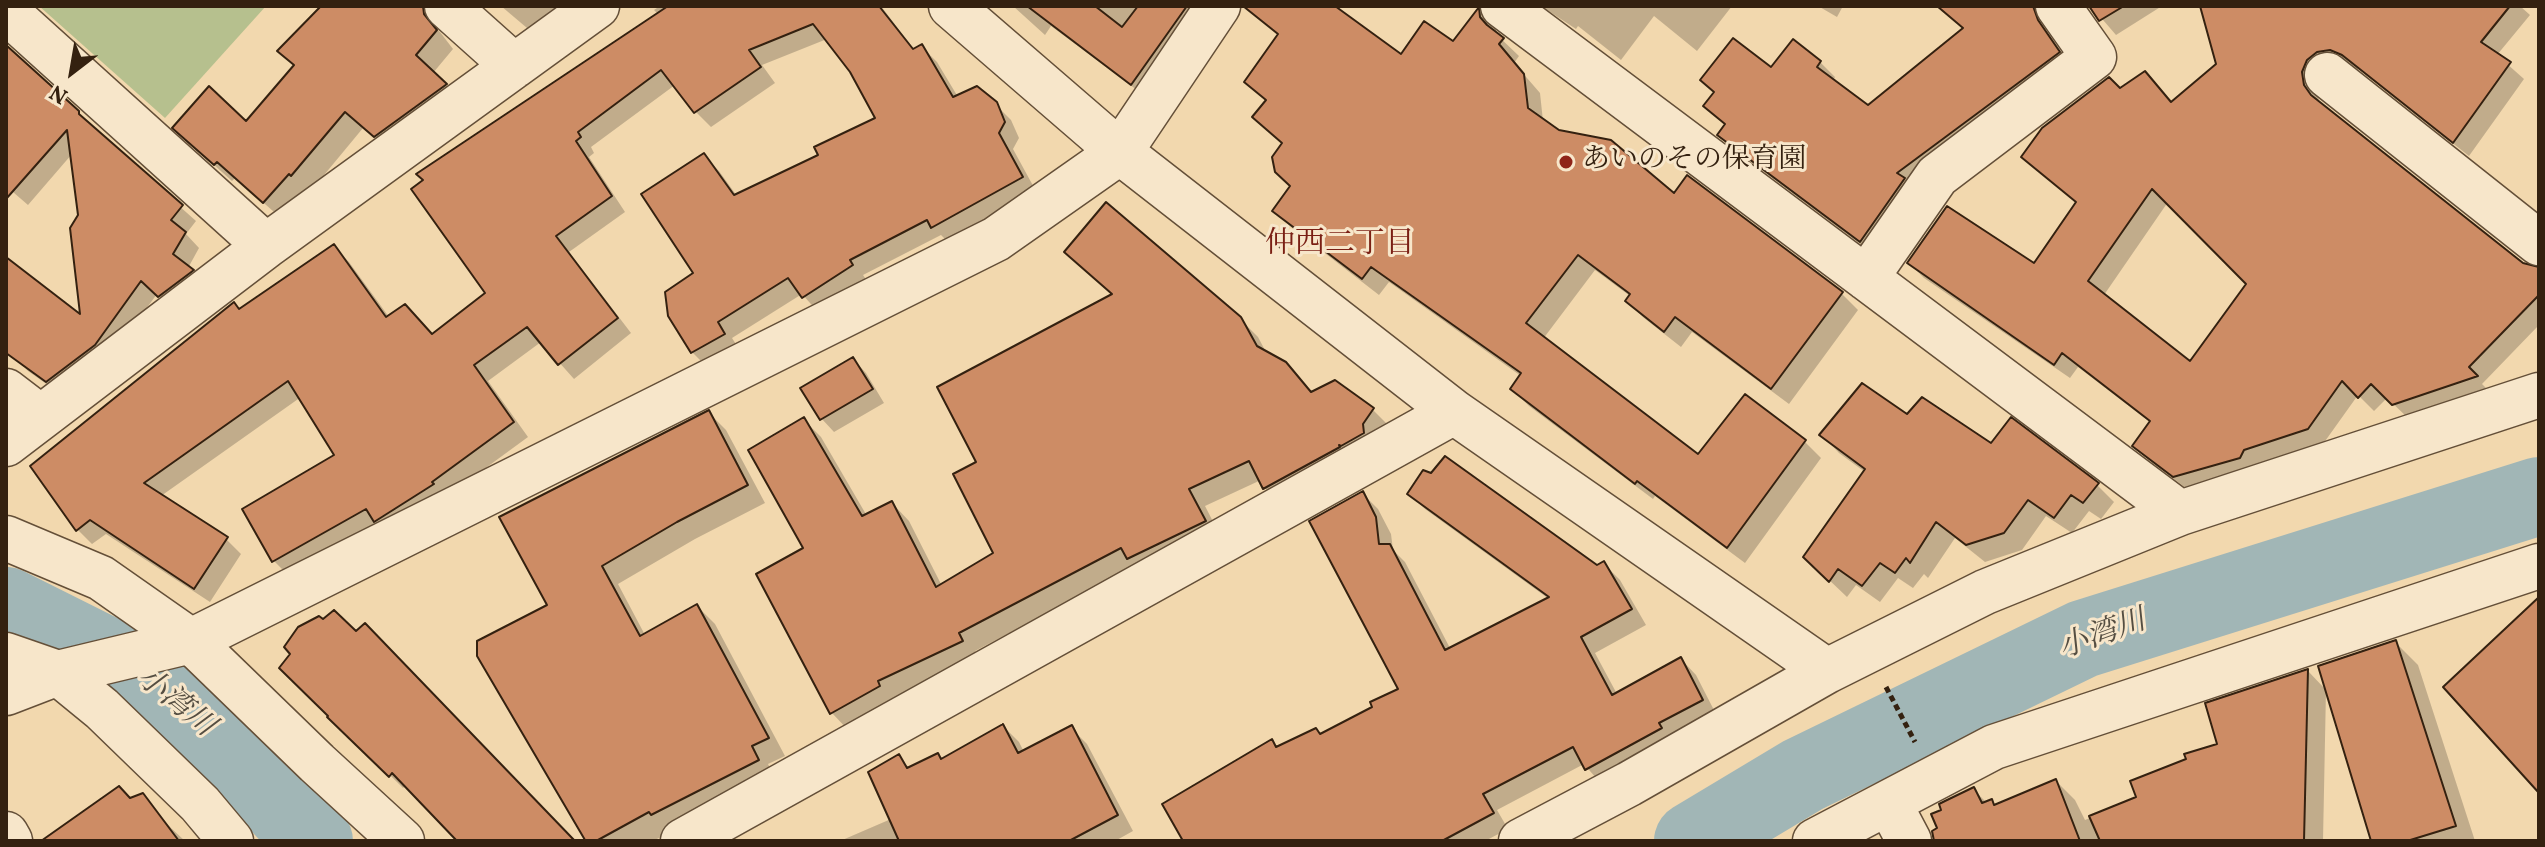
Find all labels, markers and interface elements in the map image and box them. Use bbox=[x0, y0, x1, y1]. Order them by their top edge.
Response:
north arrow bbox=[32, 32, 112, 112]
text: N bbox=[45, 76, 74, 110]
place label: あいのその保育園 bbox=[1582, 145, 1806, 179]
marker: あいのその保育園 bbox=[1557, 153, 1575, 171]
district label: 仲西二丁目 bbox=[1265, 228, 1415, 264]
water label: 小湾川 bbox=[2055, 605, 2151, 669]
water label: 小湾川 bbox=[128, 662, 220, 746]

